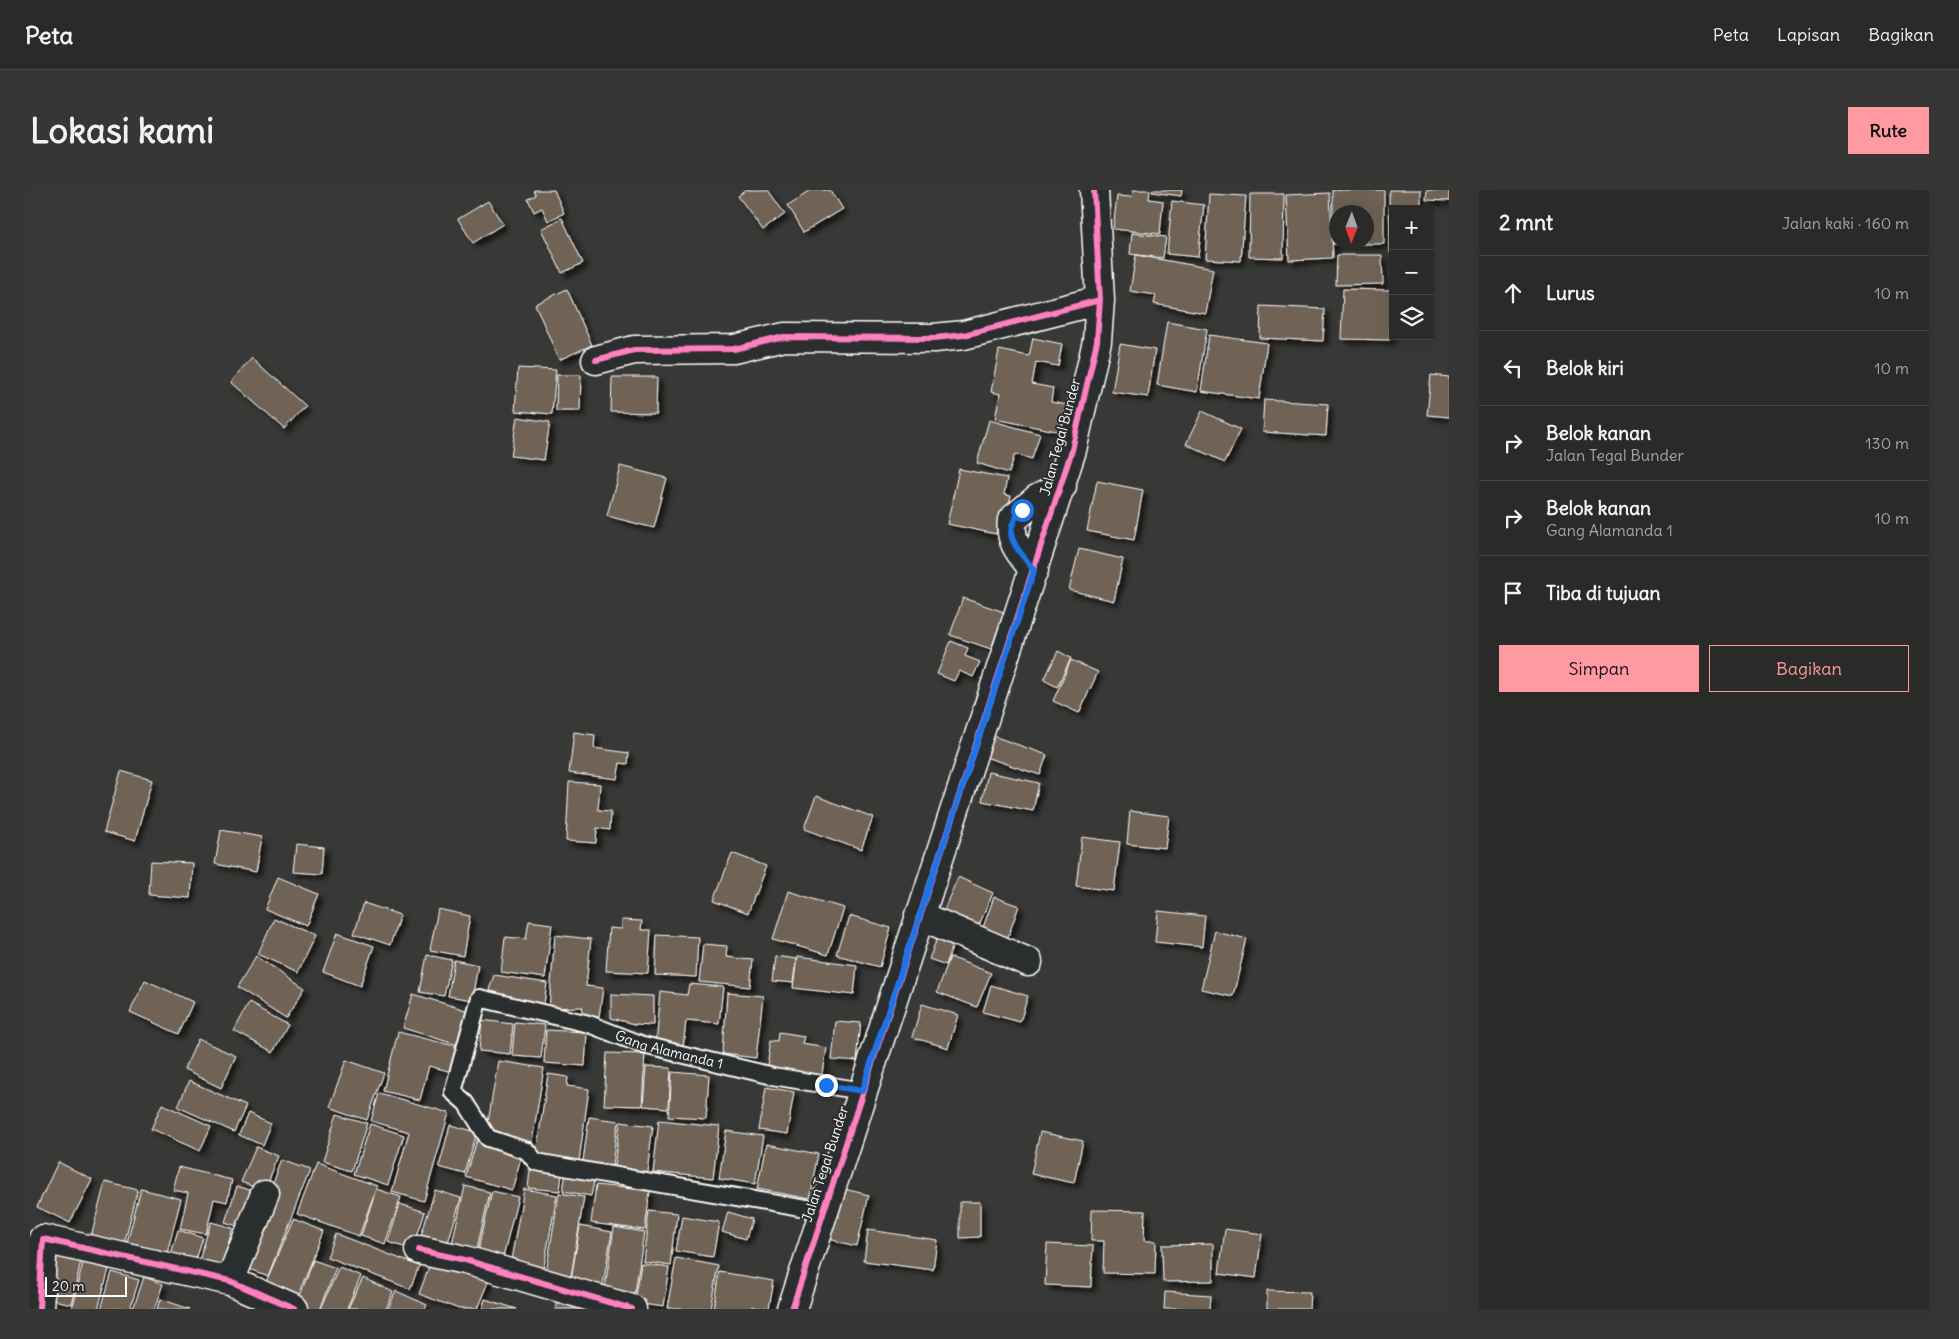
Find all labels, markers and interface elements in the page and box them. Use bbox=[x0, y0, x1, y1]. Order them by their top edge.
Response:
text: Peta bbox=[25, 20, 73, 50]
text: Peta bbox=[1713, 23, 1749, 46]
text: Lapisan bbox=[1777, 23, 1840, 46]
text: Bagikan bbox=[1868, 23, 1934, 46]
button: Rute bbox=[1848, 107, 1929, 154]
text: Lokasi kami bbox=[30, 108, 214, 152]
north arrow bbox=[1329, 205, 1374, 250]
map controls bbox=[1389, 205, 1434, 340]
button: + bbox=[1389, 205, 1434, 250]
text: 2 mnt bbox=[1499, 209, 1553, 236]
text: Jalan kaki · 160 m bbox=[1782, 213, 1909, 233]
button: − bbox=[1389, 250, 1434, 295]
icon: ahead bbox=[1499, 279, 1527, 307]
text: Lurus bbox=[1546, 281, 1595, 305]
text: 10 m bbox=[1874, 283, 1909, 303]
button: layers bbox=[1389, 295, 1434, 340]
icon: left bbox=[1499, 354, 1527, 382]
text: Belok kiri bbox=[1546, 356, 1624, 380]
text: 10 m bbox=[1874, 358, 1909, 378]
street label: Jalan Tegal Bunder bbox=[1036, 376, 1084, 498]
text: Belok kanan bbox=[1546, 421, 1651, 445]
icon: right bbox=[1499, 429, 1527, 457]
text: 130 m bbox=[1865, 433, 1909, 453]
text: Jalan Tegal Bunder bbox=[1546, 445, 1684, 465]
text: Belok kanan bbox=[1546, 496, 1651, 520]
route start bbox=[1011, 499, 1034, 522]
icon: right bbox=[1499, 504, 1527, 532]
text: 10 m bbox=[1874, 508, 1909, 528]
text: Gang Alamanda 1 bbox=[1546, 520, 1673, 540]
icon: arrive bbox=[1499, 579, 1527, 607]
text: Tiba di tujuan bbox=[1546, 581, 1661, 605]
button: Simpan bbox=[1499, 645, 1699, 692]
button: Bagikan bbox=[1709, 645, 1909, 692]
street label: Gang Alamanda 1 bbox=[613, 1026, 725, 1073]
route end bbox=[815, 1074, 838, 1097]
street label: Jalan Tegal Bunder bbox=[798, 1104, 852, 1224]
scale bar bbox=[45, 1274, 128, 1297]
text: 20 m bbox=[52, 1277, 85, 1295]

